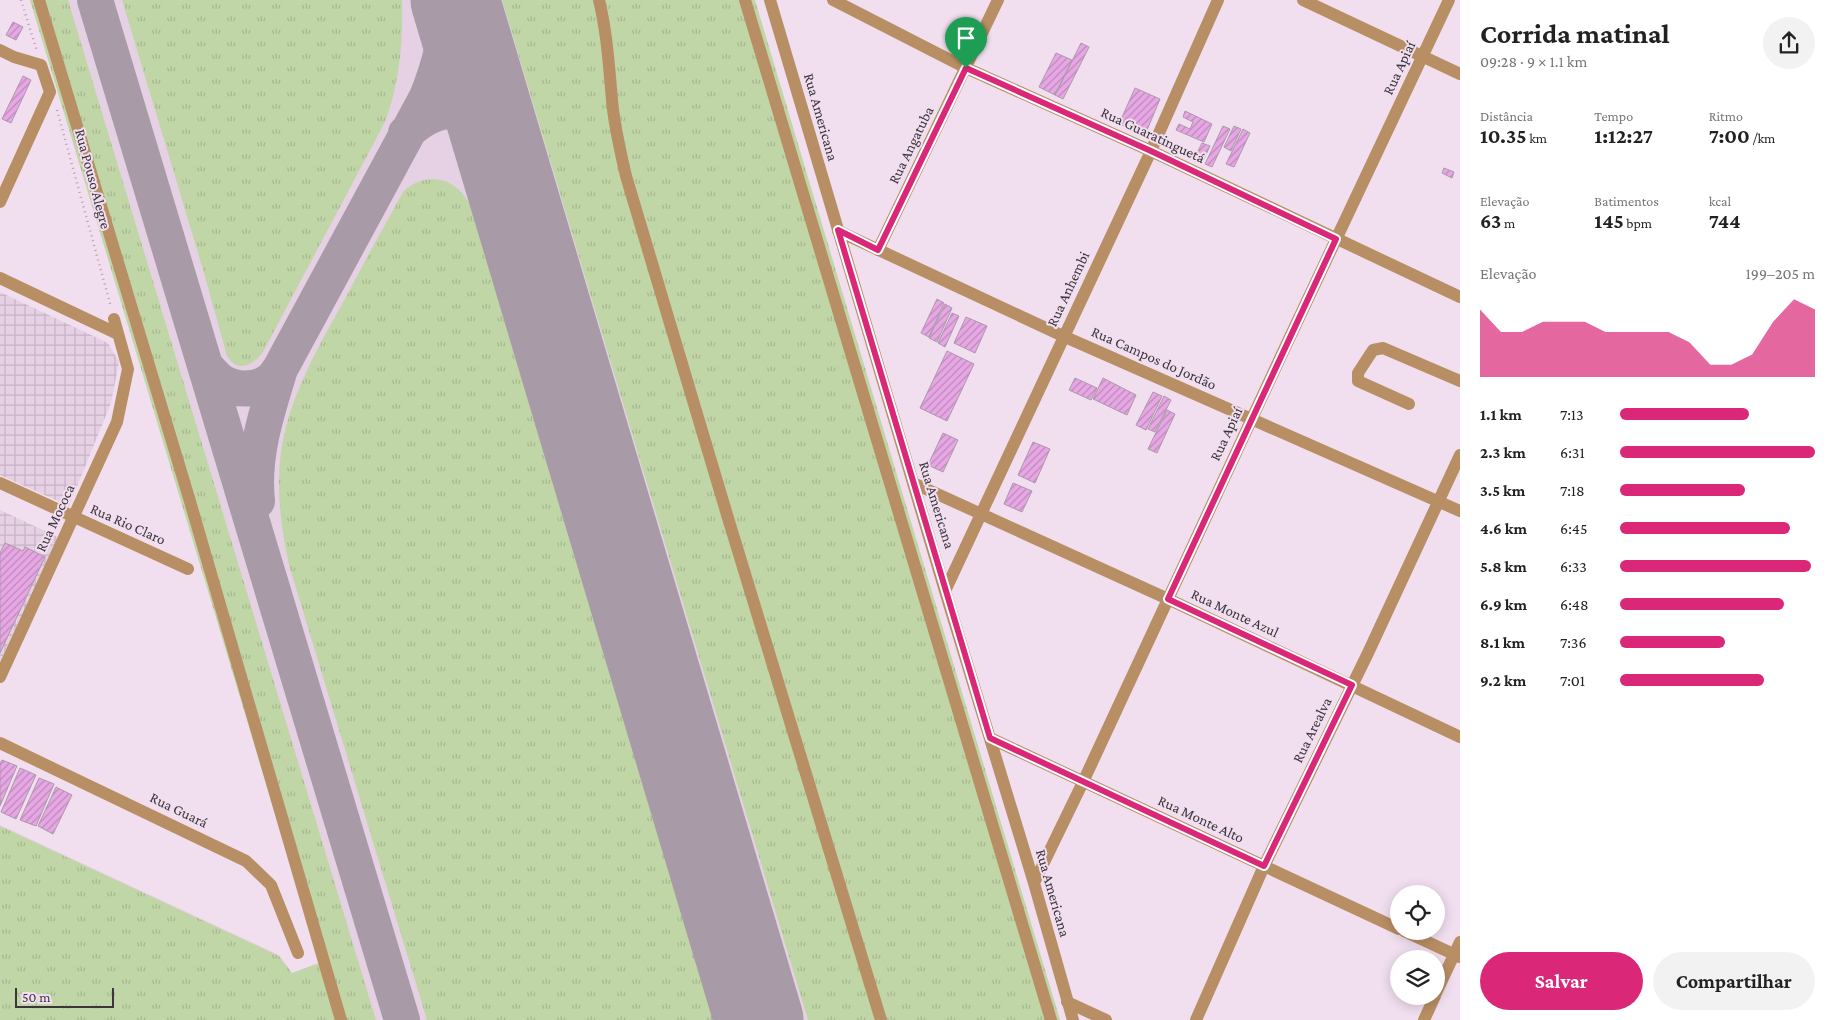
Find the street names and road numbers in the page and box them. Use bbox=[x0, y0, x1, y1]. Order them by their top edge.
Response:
street label: Rua Apiaí bbox=[1380, 38, 1420, 98]
street label: Rua Americana bbox=[801, 71, 841, 163]
street label: Rua Angatuba bbox=[885, 104, 938, 187]
street label: Rua Guaratinguetá bbox=[1098, 104, 1208, 167]
street label: Rua Pouso Alegre bbox=[71, 127, 114, 231]
street label: Rua Anhembi bbox=[1044, 249, 1092, 329]
street label: Rua Campos do Jordão bbox=[1089, 323, 1219, 394]
street label: Rua Apiaí bbox=[1207, 404, 1247, 464]
street label: Rua Americana bbox=[916, 459, 958, 551]
street label: Rua Mococa bbox=[32, 482, 78, 554]
street label: Rua Rio Claro bbox=[88, 500, 168, 548]
street label: Rua Monte Azul bbox=[1189, 586, 1281, 640]
street label: Rua Arealva bbox=[1289, 695, 1335, 765]
street label: Rua Guará bbox=[148, 789, 211, 831]
street label: Rua Monte Alto bbox=[1156, 792, 1246, 846]
street label: Rua Americana bbox=[1033, 847, 1073, 939]

